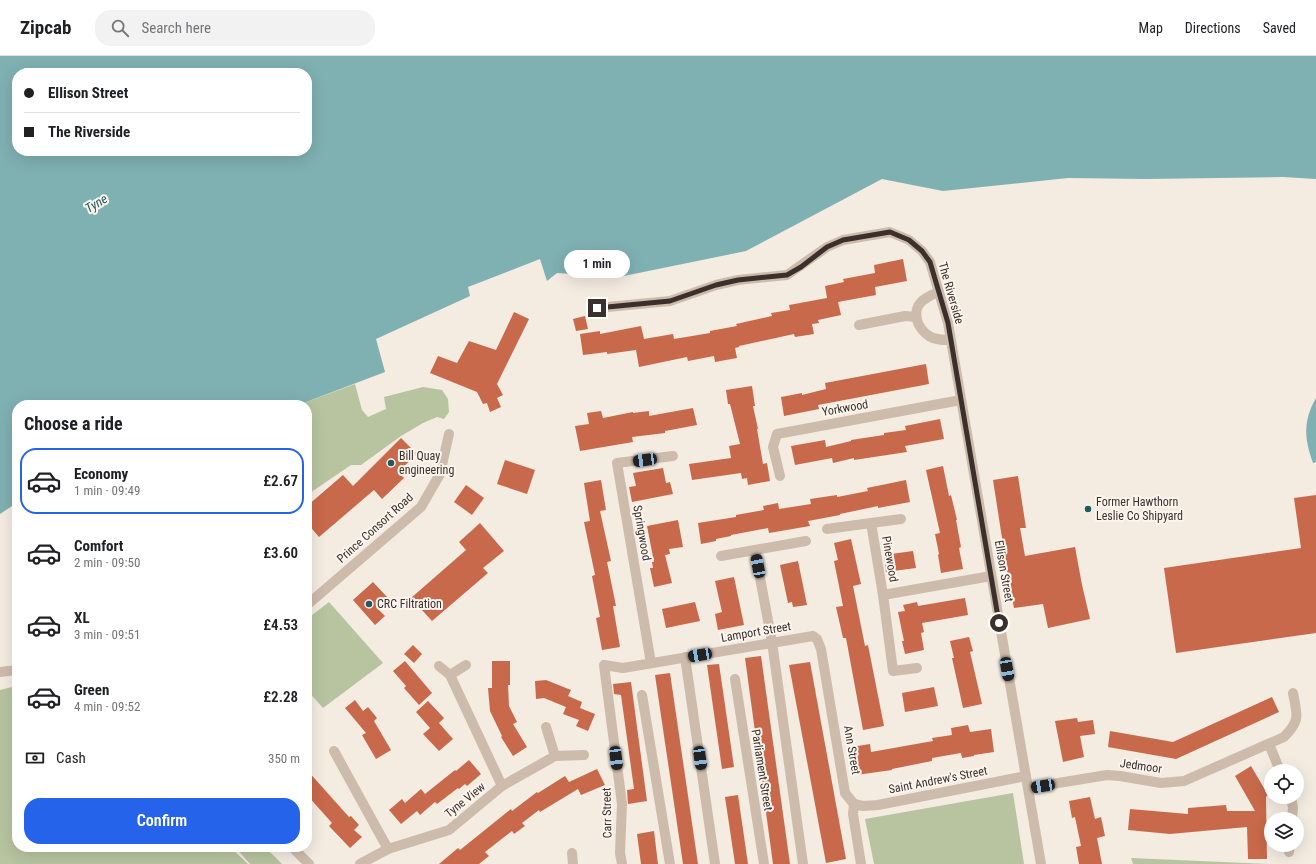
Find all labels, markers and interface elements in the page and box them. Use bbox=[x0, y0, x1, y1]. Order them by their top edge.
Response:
search box bbox=[95, 10, 375, 46]
text: Zipcab bbox=[20, 16, 71, 39]
icon: search bbox=[109, 17, 131, 39]
text: Search here bbox=[141, 19, 211, 37]
text: Map bbox=[1139, 20, 1163, 36]
text: Directions bbox=[1185, 20, 1241, 36]
text: Saved bbox=[1263, 20, 1296, 36]
text: Ellison Street bbox=[48, 84, 128, 102]
text: The Riverside bbox=[48, 123, 130, 141]
water label: Tyne bbox=[82, 191, 110, 216]
callout: 1 min bbox=[564, 250, 630, 278]
text: 1 min bbox=[583, 256, 611, 271]
street label: The Riverside bbox=[935, 260, 967, 326]
route end bbox=[588, 299, 606, 317]
street label: Yorkwood bbox=[821, 397, 869, 419]
text: Choose a ride bbox=[24, 413, 123, 434]
place label: Bill Quay engineering bbox=[399, 449, 454, 477]
car bbox=[632, 452, 658, 468]
marker: Bill Quay engineering bbox=[386, 458, 396, 468]
icon: car bbox=[26, 463, 62, 499]
text: Economy bbox=[74, 465, 128, 483]
text: £2.67 bbox=[263, 472, 298, 490]
text: 1 min · 09:49 bbox=[74, 483, 140, 498]
street label: Prince Consort Road bbox=[334, 490, 416, 566]
place label: Former Hawthorn Leslie Co Shipyard bbox=[1096, 495, 1183, 523]
street label: Springwood bbox=[630, 504, 654, 562]
marker: Former Hawthorn Leslie Co Shipyard bbox=[1083, 504, 1093, 514]
icon: car bbox=[26, 535, 62, 571]
street label: Pinewood bbox=[879, 535, 901, 583]
text: Comfort bbox=[74, 537, 123, 555]
street label: Ellison Street bbox=[992, 539, 1016, 603]
text: £3.60 bbox=[263, 544, 298, 562]
car bbox=[750, 553, 766, 579]
text: 2 min · 09:50 bbox=[74, 555, 140, 570]
place label: CRC Filtration bbox=[377, 597, 442, 611]
marker: CRC Filtration bbox=[364, 599, 374, 609]
icon: car bbox=[26, 607, 62, 643]
text: XL bbox=[74, 609, 90, 627]
route start bbox=[990, 614, 1008, 632]
text: £4.53 bbox=[263, 616, 298, 634]
street label: Lamport Street bbox=[720, 619, 793, 645]
text: 3 min · 09:51 bbox=[74, 627, 140, 642]
car bbox=[687, 647, 713, 663]
car bbox=[999, 656, 1015, 682]
icon: car bbox=[26, 679, 62, 715]
text: Green bbox=[74, 681, 109, 699]
text: £2.28 bbox=[263, 688, 298, 706]
text: 4 min · 09:52 bbox=[74, 699, 140, 714]
street label: Ann Street bbox=[841, 724, 863, 776]
street label: Parliament Street bbox=[749, 728, 775, 812]
car bbox=[609, 745, 623, 771]
car bbox=[692, 745, 708, 771]
icon: cash bbox=[24, 747, 46, 769]
text: Cash bbox=[56, 749, 86, 767]
text: 350 m bbox=[268, 751, 300, 766]
street label: Jedmoor bbox=[1119, 756, 1163, 776]
street label: Saint Andrew's Street bbox=[887, 763, 989, 796]
map controls bbox=[1264, 764, 1304, 852]
button: locate bbox=[1264, 764, 1304, 804]
car bbox=[1030, 778, 1056, 794]
street label: Tyne View bbox=[442, 779, 488, 821]
street label: Carr Street bbox=[600, 787, 614, 838]
button: Confirm bbox=[24, 798, 300, 844]
button: layers bbox=[1264, 812, 1304, 852]

